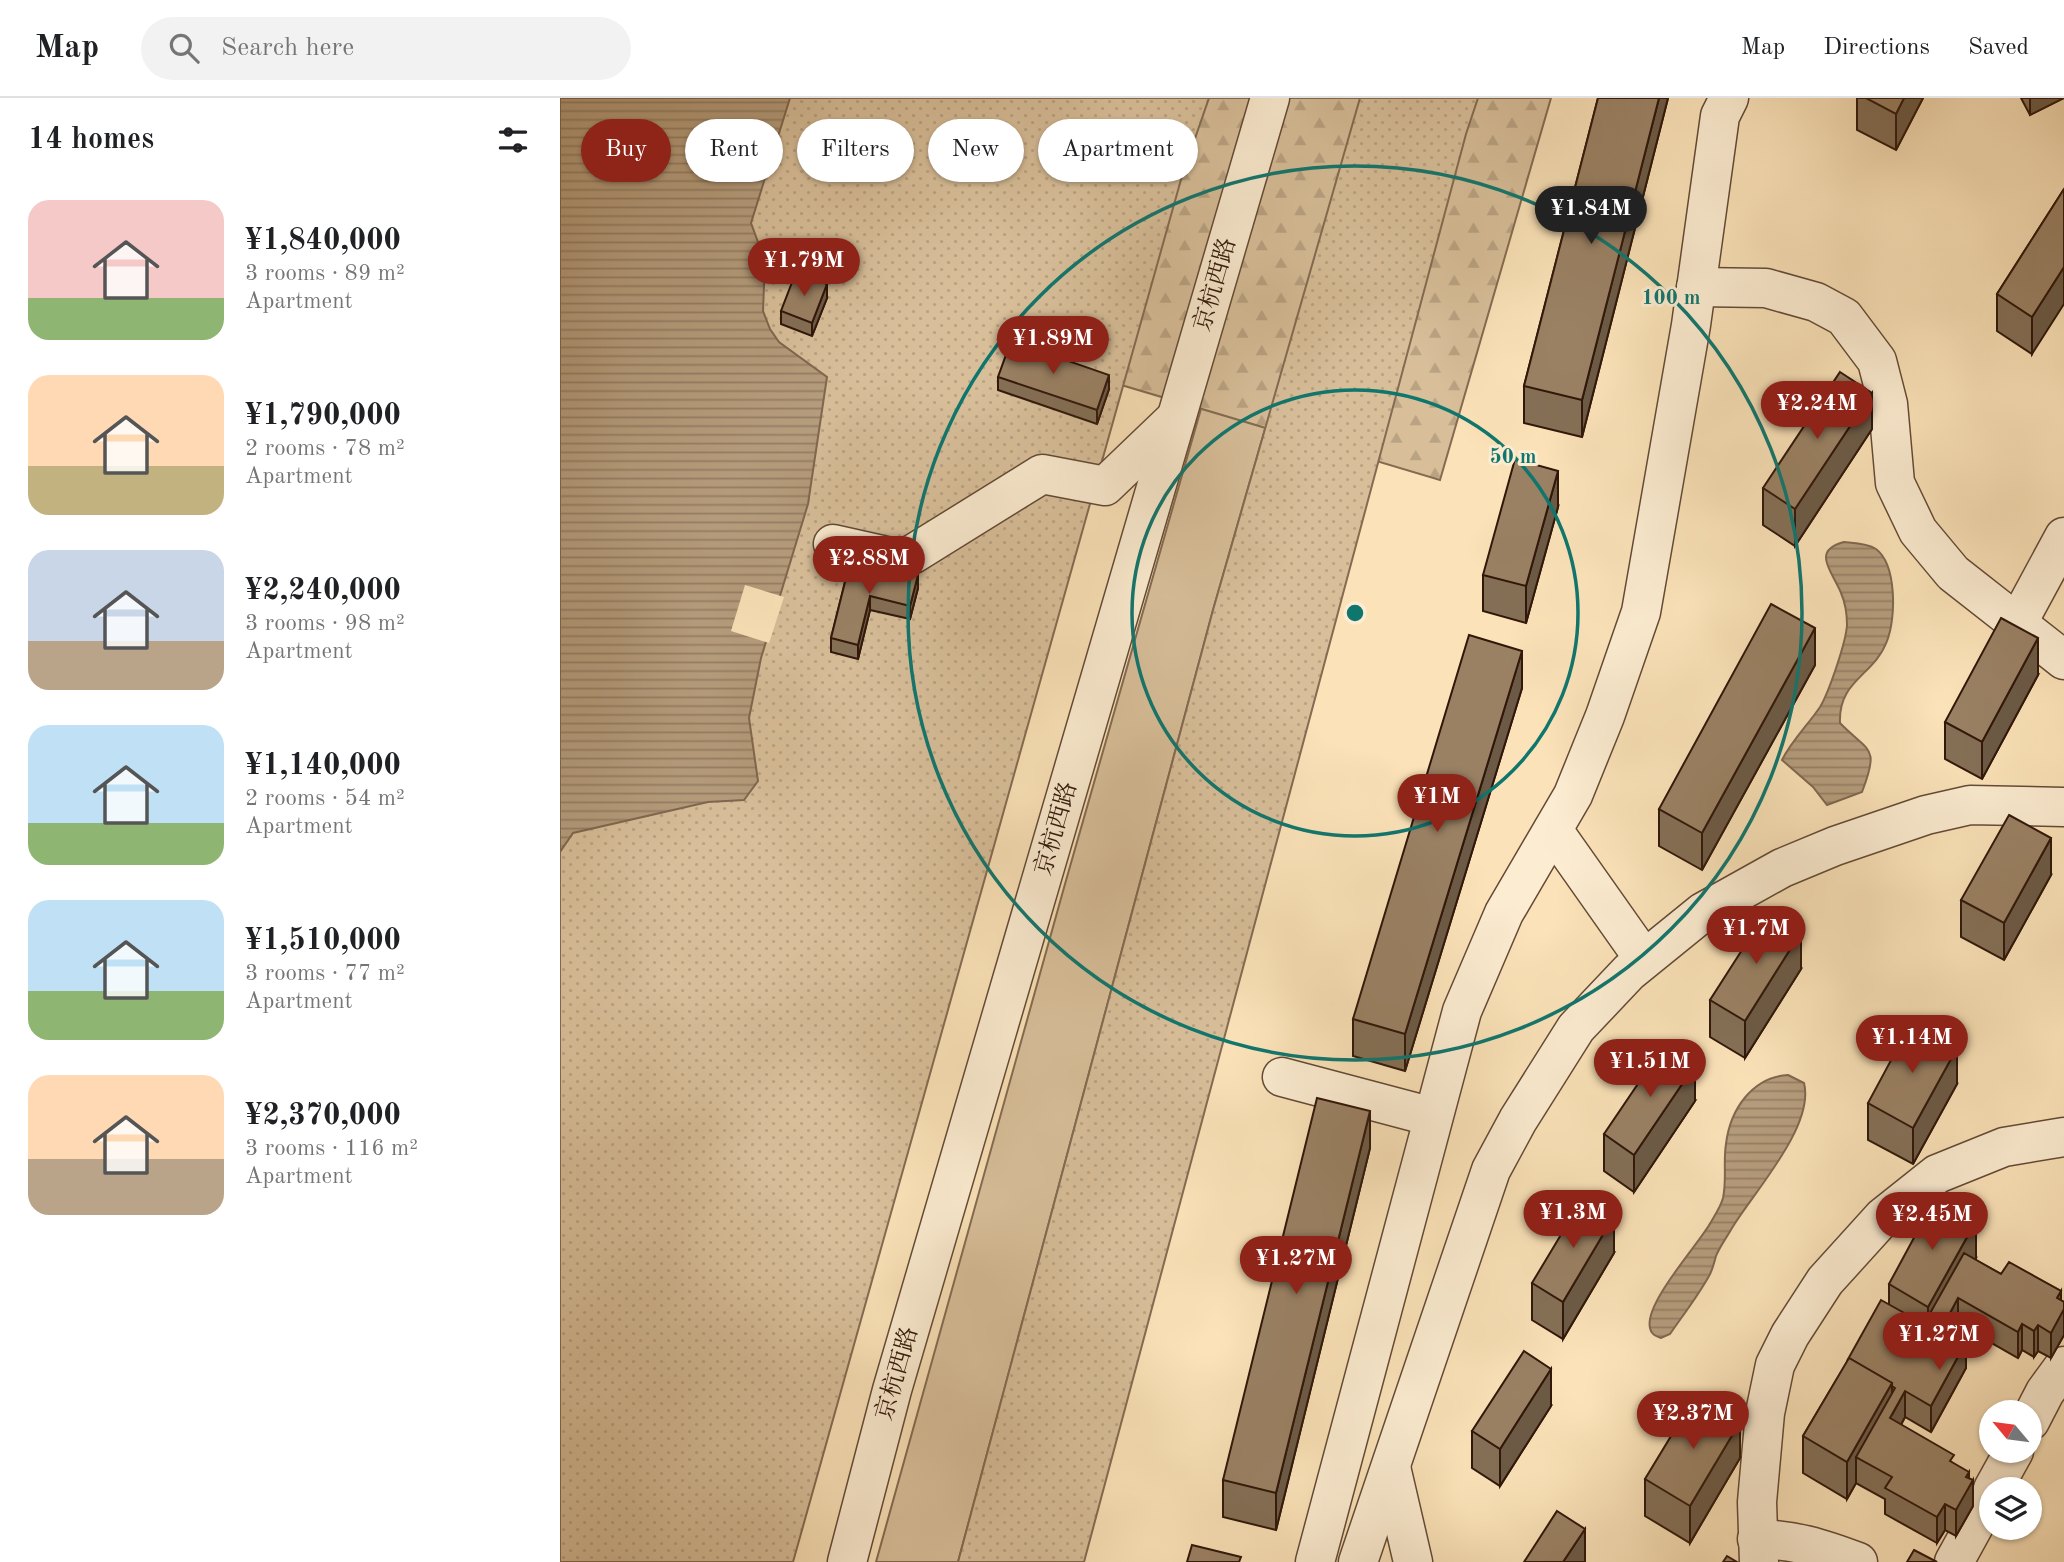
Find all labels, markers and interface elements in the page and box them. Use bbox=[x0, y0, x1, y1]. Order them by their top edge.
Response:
search box bbox=[141, 17, 631, 80]
icon: search bbox=[165, 29, 203, 67]
text: Map bbox=[35, 32, 99, 65]
text: Search here bbox=[221, 35, 354, 61]
text: Map bbox=[1741, 36, 1785, 60]
text: Directions bbox=[1823, 36, 1930, 60]
text: Saved bbox=[1968, 36, 2029, 60]
chip: Buy bbox=[581, 119, 671, 182]
chip: Rent bbox=[685, 119, 783, 182]
chip: Filters bbox=[797, 119, 914, 182]
chip: New bbox=[928, 119, 1024, 182]
chip: Apartment bbox=[1038, 119, 1198, 182]
icon: filters bbox=[494, 121, 532, 159]
text: 14 homes bbox=[28, 125, 154, 155]
pin: ¥1.84M bbox=[1534, 186, 1648, 246]
text: ¥1.84M bbox=[1551, 197, 1631, 220]
text: ¥1,840,000 bbox=[245, 226, 401, 256]
icon: home bbox=[84, 228, 168, 312]
street label: 京杭西路 bbox=[1188, 235, 1241, 334]
pin: ¥1.79M bbox=[747, 238, 861, 298]
text: ¥1.79M bbox=[764, 249, 844, 272]
text: 3 rooms · 89 m² bbox=[245, 262, 405, 285]
text: 100 m bbox=[1641, 288, 1701, 309]
text: Apartment bbox=[245, 290, 353, 313]
pin: ¥1.89M bbox=[996, 316, 1110, 376]
text: ¥1.89M bbox=[1013, 327, 1093, 350]
pin: ¥2.24M bbox=[1760, 382, 1874, 441]
text: ¥2.24M bbox=[1777, 392, 1857, 415]
text: ¥1,790,000 bbox=[245, 401, 401, 431]
icon: home bbox=[84, 403, 168, 487]
text: 2 rooms · 78 m² bbox=[245, 437, 405, 460]
text: 50 m bbox=[1489, 447, 1537, 468]
text: Apartment bbox=[245, 465, 353, 488]
pin: ¥2.88M bbox=[812, 536, 926, 596]
text: ¥2.88M bbox=[829, 547, 909, 570]
text: ¥2,240,000 bbox=[245, 576, 401, 606]
icon: home bbox=[84, 578, 168, 662]
centre of rings bbox=[1343, 601, 1367, 625]
text: 3 rooms · 98 m² bbox=[245, 612, 405, 635]
text: Apartment bbox=[245, 640, 353, 663]
text: ¥1,140,000 bbox=[245, 751, 401, 781]
icon: home bbox=[84, 753, 168, 837]
pin: ¥1M bbox=[1403, 774, 1471, 834]
street label: 京杭西路 bbox=[1029, 779, 1082, 878]
text: ¥1M bbox=[1413, 785, 1461, 808]
text: 2 rooms · 54 m² bbox=[245, 787, 405, 810]
text: Apartment bbox=[245, 815, 353, 838]
pin: ¥1.7M bbox=[1707, 906, 1805, 966]
text: ¥1.7M bbox=[1723, 917, 1789, 940]
text: ¥1,510,000 bbox=[245, 926, 401, 956]
icon: home bbox=[84, 928, 168, 1012]
text: 3 rooms · 77 m² bbox=[245, 962, 405, 985]
text: Apartment bbox=[245, 990, 353, 1013]
pin: ¥1.14M bbox=[1855, 1016, 1969, 1075]
text: ¥1.14M bbox=[1872, 1026, 1952, 1049]
pin: ¥1.51M bbox=[1593, 1040, 1707, 1099]
text: ¥1.51M bbox=[1610, 1050, 1690, 1073]
text: ¥2,370,000 bbox=[245, 1101, 401, 1131]
icon: home bbox=[84, 1103, 168, 1187]
text: 3 rooms · 116 m² bbox=[245, 1137, 418, 1160]
text: Apartment bbox=[245, 1165, 353, 1188]
pin: ¥1.3M bbox=[1524, 1190, 1622, 1250]
pin: ¥2.45M bbox=[1875, 1192, 1989, 1252]
text: ¥1.3M bbox=[1540, 1201, 1606, 1224]
text: ¥2.45M bbox=[1892, 1203, 1972, 1226]
pin: ¥1.27M bbox=[1239, 1236, 1353, 1296]
text: ¥1.27M bbox=[1256, 1247, 1336, 1270]
pin: ¥1.27M bbox=[1882, 1312, 1996, 1372]
text: ¥1.27M bbox=[1899, 1323, 1979, 1346]
street label: 京杭西路 bbox=[870, 1324, 923, 1423]
pin: ¥2.37M bbox=[1636, 1392, 1750, 1451]
north arrow bbox=[1979, 1400, 2042, 1463]
map controls bbox=[1979, 1400, 2042, 1540]
text: ¥2.37M bbox=[1653, 1402, 1733, 1425]
button: layers bbox=[1979, 1477, 2042, 1540]

